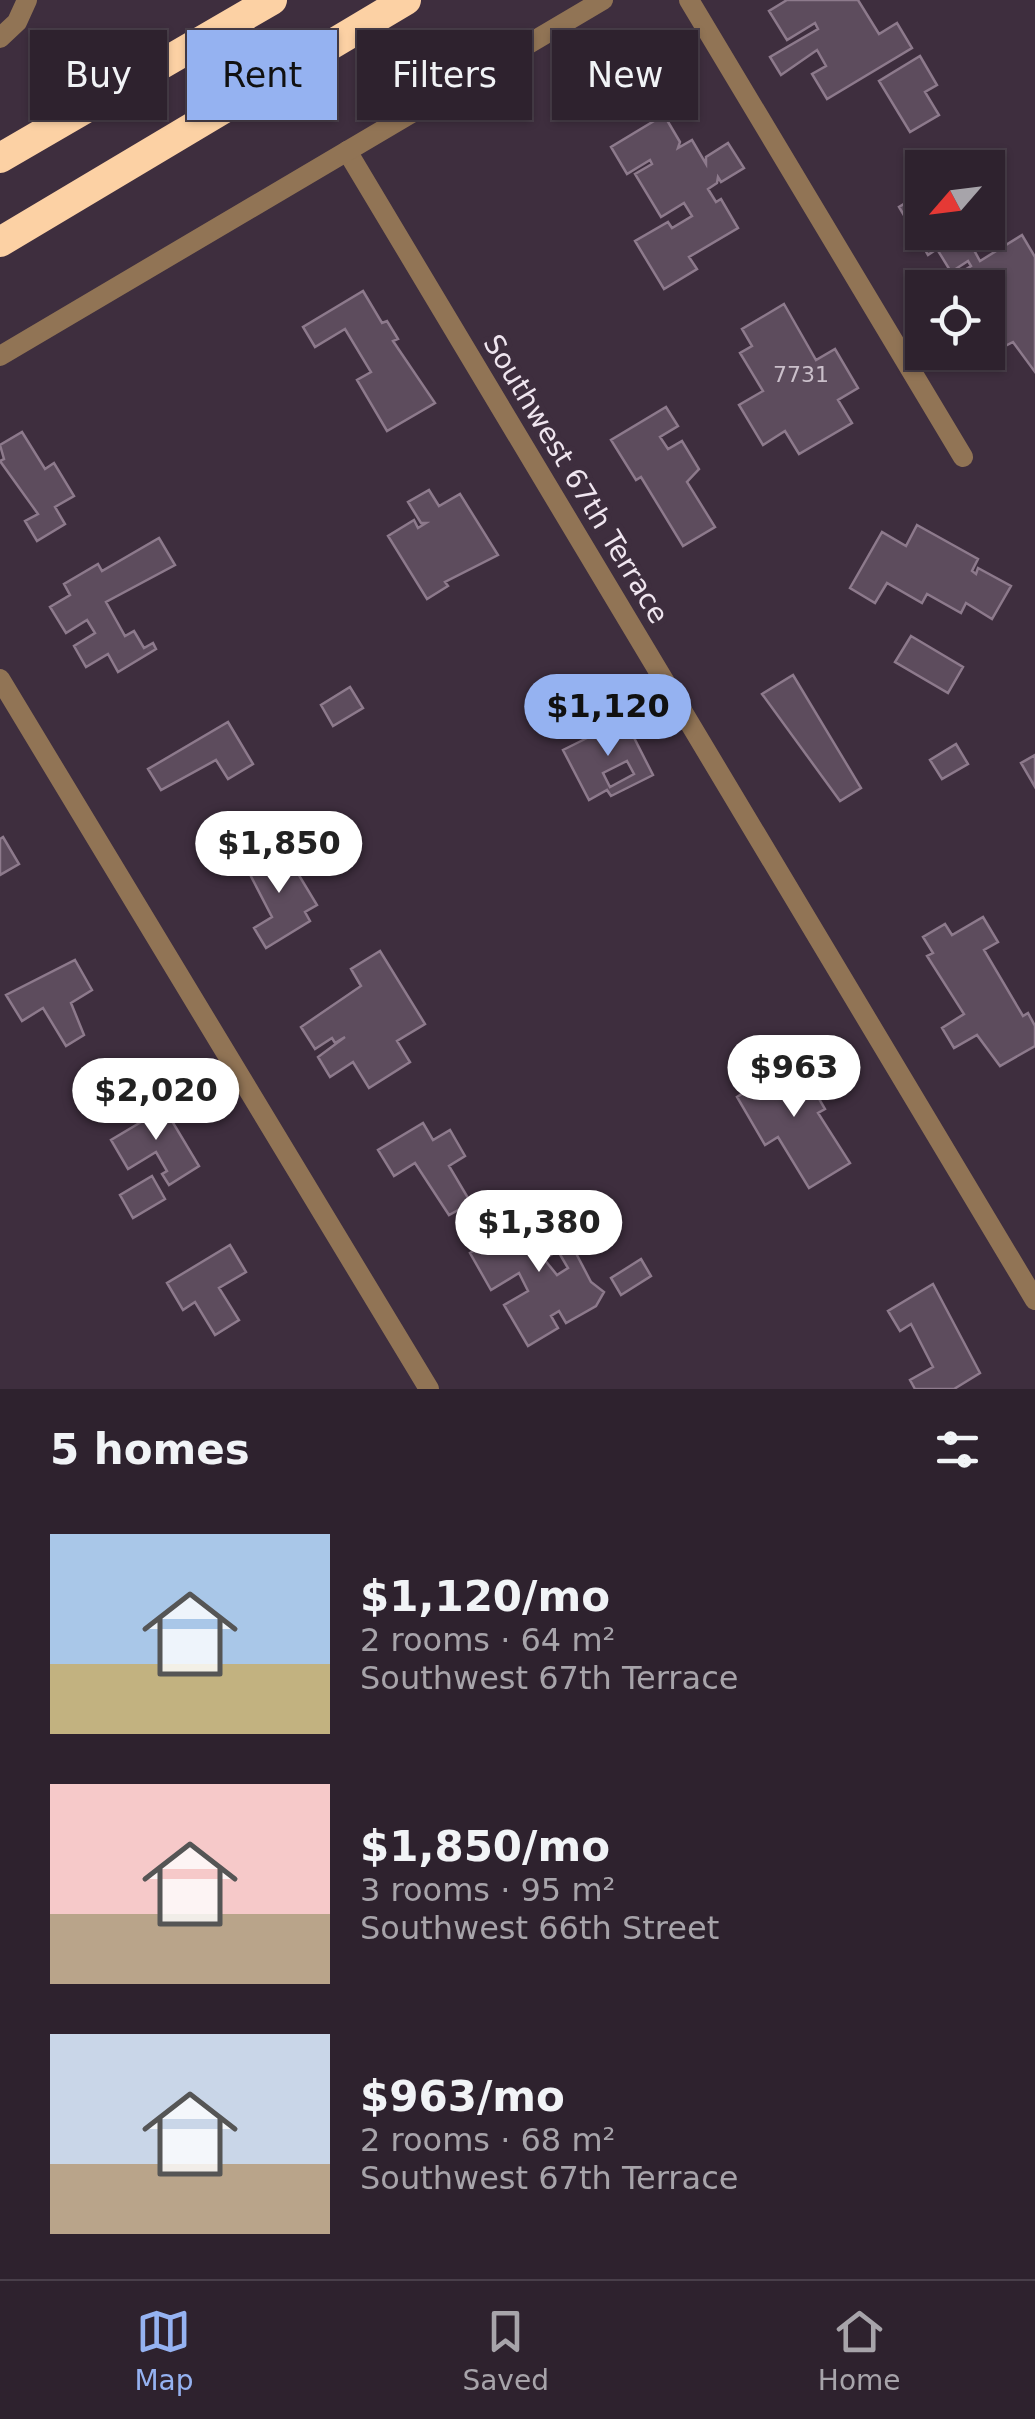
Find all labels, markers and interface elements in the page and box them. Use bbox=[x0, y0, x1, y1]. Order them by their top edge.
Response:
chip: Buy bbox=[30, 30, 167, 120]
chip: Rent bbox=[187, 30, 337, 120]
chip: Filters bbox=[357, 30, 532, 120]
chip: New bbox=[552, 30, 698, 120]
north arrow bbox=[905, 150, 1005, 250]
map controls bbox=[905, 150, 1005, 370]
button: locate bbox=[905, 270, 1005, 370]
street label: Southwest 67th Terrace bbox=[477, 329, 675, 629]
house number: 7731 bbox=[773, 362, 829, 387]
pin: $1,120 bbox=[527, 674, 689, 759]
text: $1,120 bbox=[546, 687, 670, 725]
pin: $1,850 bbox=[198, 811, 360, 896]
text: $1,850 bbox=[217, 824, 341, 862]
pin: $963 bbox=[735, 1035, 853, 1120]
text: $963 bbox=[749, 1048, 839, 1086]
pin: $2,020 bbox=[75, 1058, 237, 1143]
text: $2,020 bbox=[94, 1071, 218, 1109]
pin: $1,380 bbox=[458, 1190, 620, 1275]
text: $1,380 bbox=[477, 1203, 601, 1241]
icon: filters bbox=[930, 1422, 985, 1477]
text: 5 homes bbox=[50, 1425, 250, 1474]
text: $1,120/mo bbox=[360, 1572, 610, 1621]
icon: home bbox=[130, 1574, 250, 1694]
text: 2 rooms · 64 m² bbox=[360, 1621, 615, 1659]
text: Southwest 67th Terrace bbox=[360, 1659, 738, 1697]
text: $1,850/mo bbox=[360, 1822, 610, 1871]
icon: home bbox=[130, 1824, 250, 1944]
text: 3 rooms · 95 m² bbox=[360, 1871, 615, 1909]
text: Southwest 66th Street bbox=[360, 1909, 719, 1947]
text: $963/mo bbox=[360, 2072, 565, 2121]
icon: home bbox=[130, 2074, 250, 2194]
text: 2 rooms · 68 m² bbox=[360, 2121, 615, 2159]
text: Southwest 67th Terrace bbox=[360, 2159, 738, 2197]
tab: Map bbox=[134, 2304, 194, 2397]
tab: Saved bbox=[462, 2304, 549, 2397]
tab: Home bbox=[818, 2304, 901, 2397]

